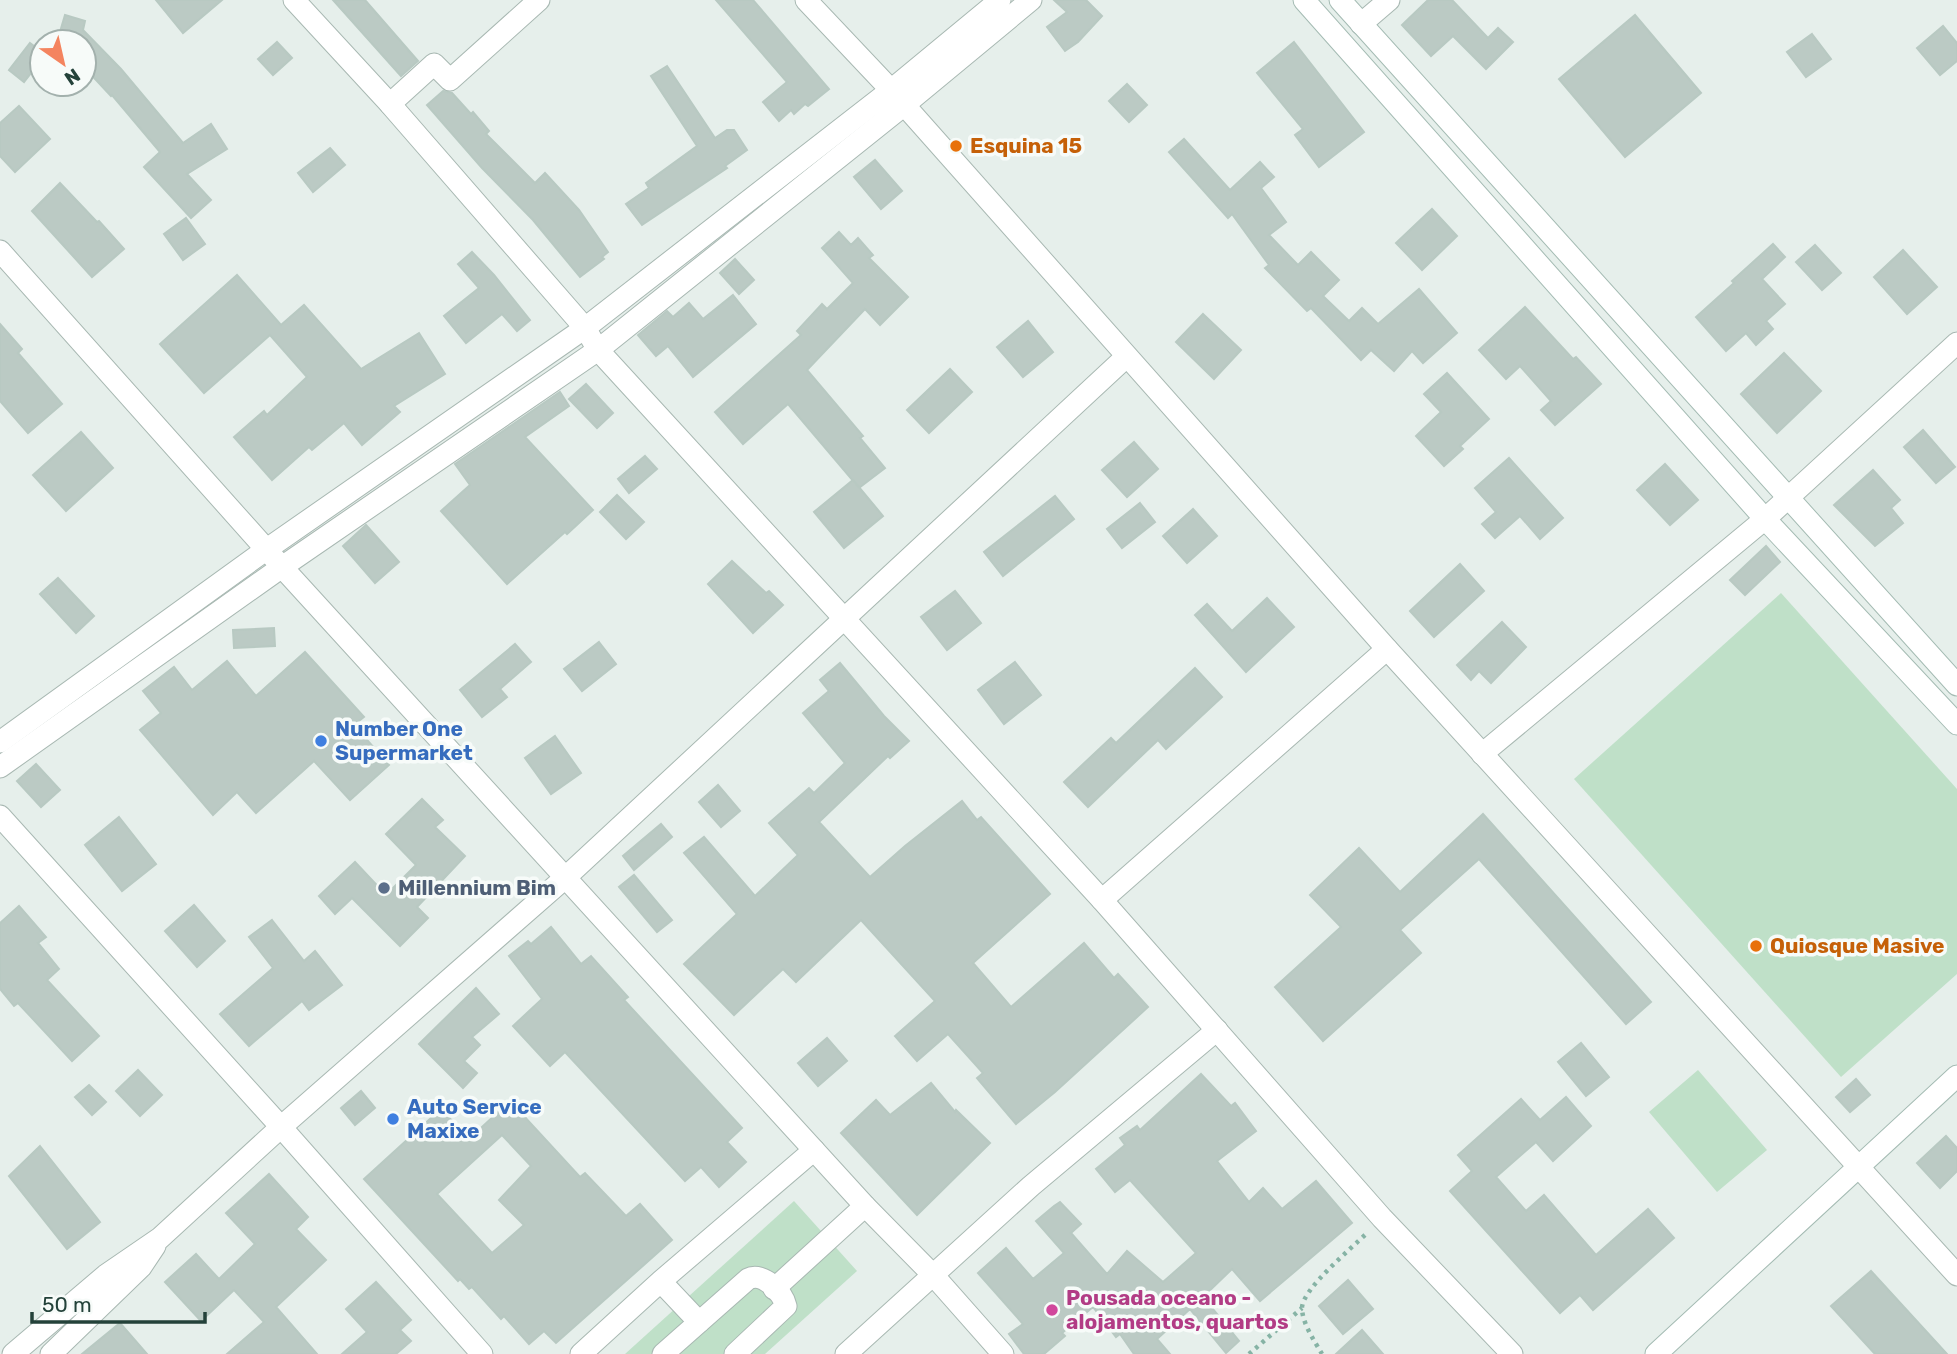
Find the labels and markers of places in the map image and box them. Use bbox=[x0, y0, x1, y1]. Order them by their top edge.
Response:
place label: Esquina 15 bbox=[970, 133, 1082, 158]
marker: Esquina 15 bbox=[948, 138, 964, 154]
place label: Number One Supermarket bbox=[335, 716, 473, 765]
marker: Number One Supermarket bbox=[313, 733, 329, 749]
place label: Millennium Bim bbox=[398, 875, 556, 900]
marker: Millennium Bim bbox=[376, 880, 392, 896]
place label: Quiosque Masive bbox=[1770, 933, 1944, 958]
marker: Quiosque Masive bbox=[1748, 938, 1764, 954]
place label: Auto Service Maxixe bbox=[407, 1094, 542, 1143]
marker: Auto Service Maxixe bbox=[385, 1111, 401, 1127]
place label: Pousada oceano - alojamentos, quartos bbox=[1066, 1285, 1289, 1334]
marker: Pousada oceano - alojamentos, quartos bbox=[1044, 1302, 1060, 1318]

